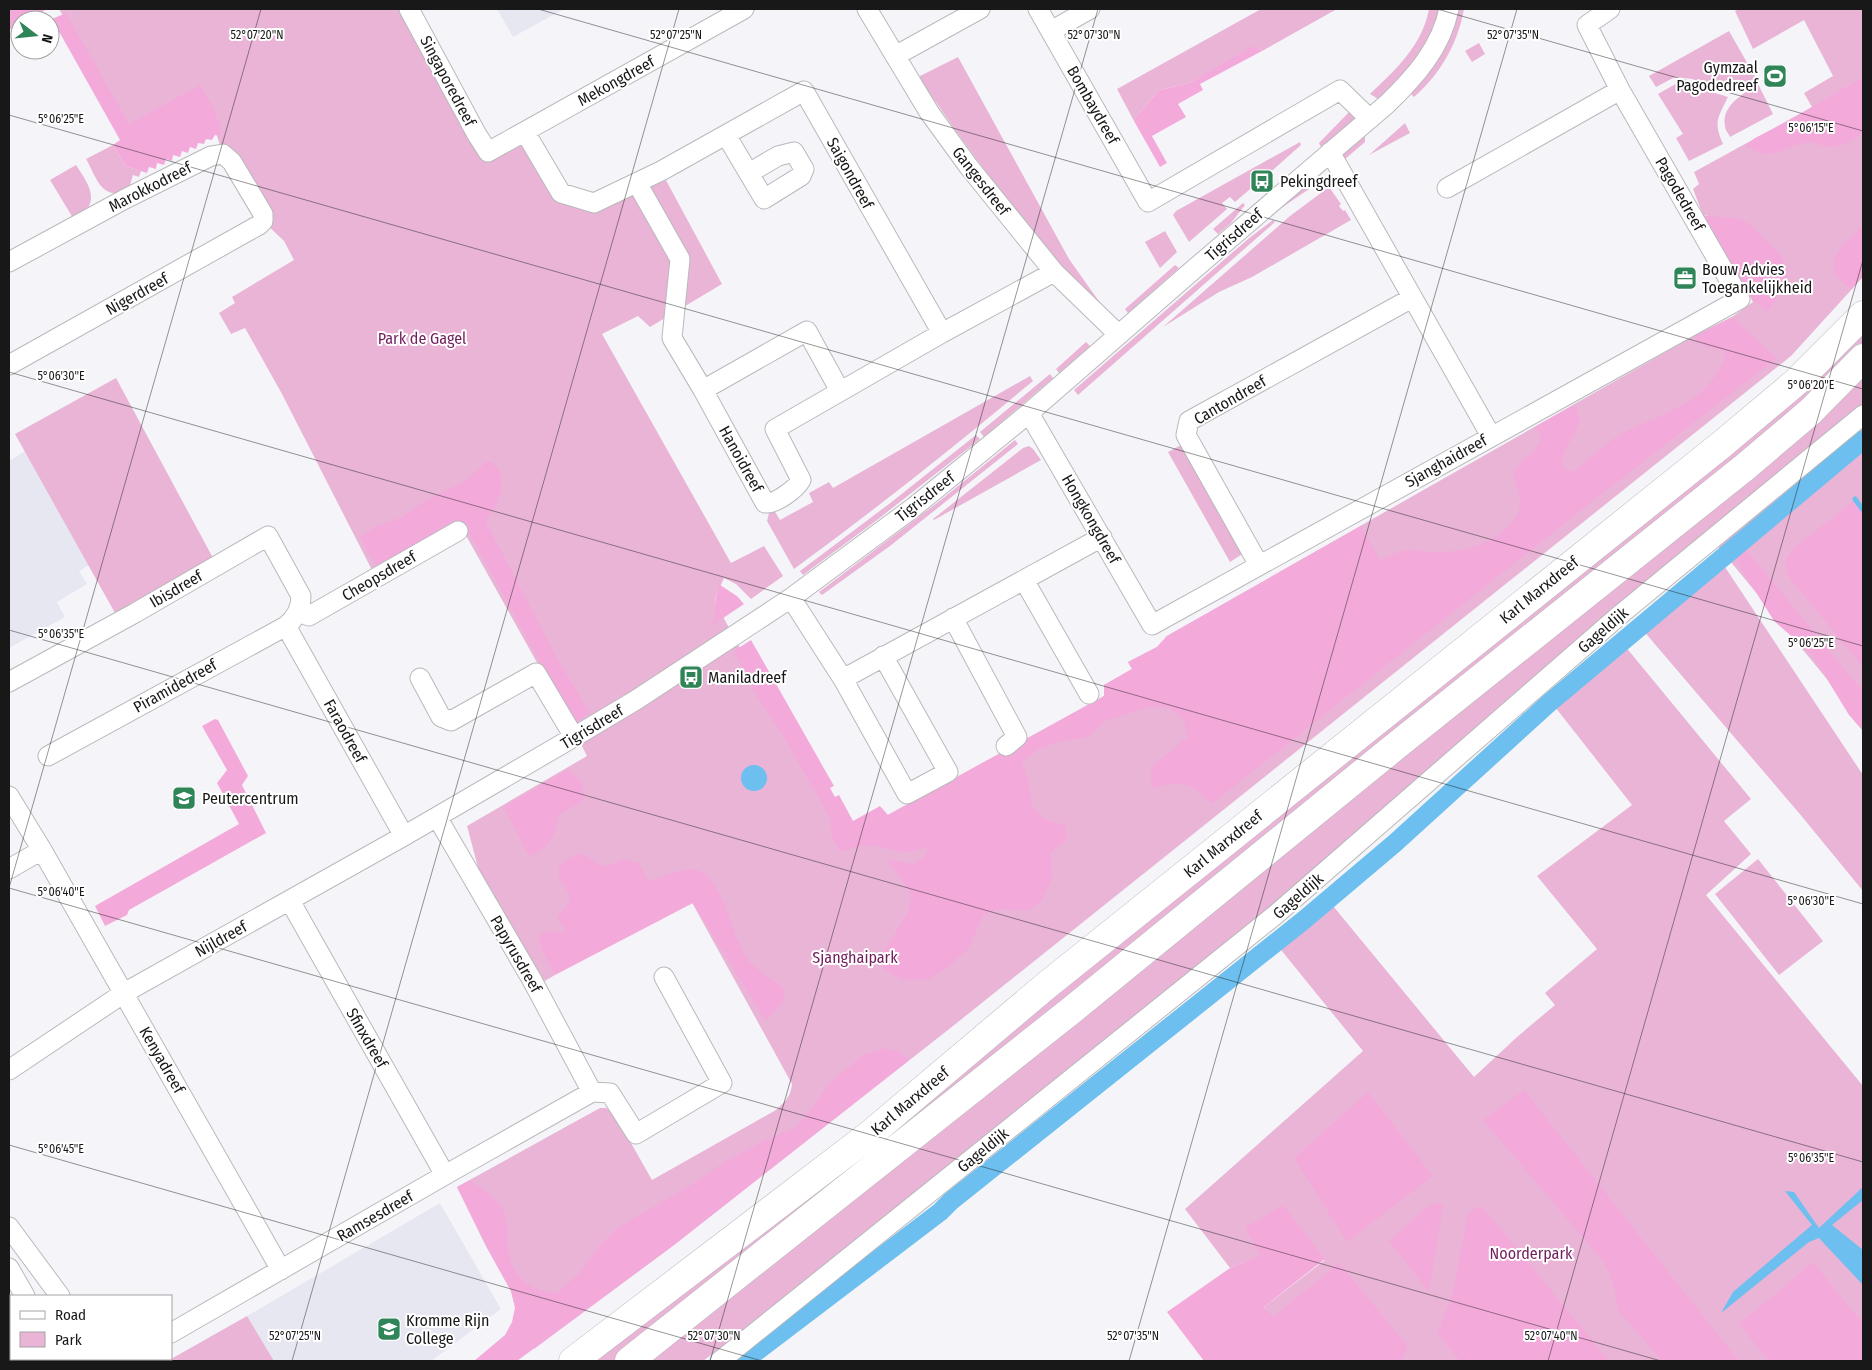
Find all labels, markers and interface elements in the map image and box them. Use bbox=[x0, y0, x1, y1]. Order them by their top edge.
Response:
north arrow bbox=[10, 10, 60, 60]
text: 52°07'20"N bbox=[231, 28, 283, 42]
text: 52°07'25"N bbox=[650, 28, 702, 42]
text: 52°07'30"N bbox=[1067, 28, 1121, 42]
text: 52°07'35"N bbox=[1487, 28, 1539, 42]
text: N bbox=[38, 32, 56, 45]
street label: Singaporedreef bbox=[416, 32, 480, 131]
street label: Mekongdreef bbox=[574, 52, 659, 110]
place label: Gymzaal Pagodedreef bbox=[1676, 58, 1759, 95]
street label: Bombaydreef bbox=[1063, 63, 1124, 148]
sports icon: Gymzaal Pagodedreef bbox=[1762, 63, 1788, 89]
text: 5°06'25"E bbox=[38, 112, 84, 126]
text: 5°06'15"E bbox=[1788, 121, 1834, 135]
street label: Saigondreef bbox=[823, 134, 878, 213]
street label: Gangesdreef bbox=[948, 143, 1014, 220]
street label: Pagodedreef bbox=[1651, 154, 1709, 235]
street label: Marokkodreef bbox=[105, 158, 196, 216]
bus stop icon: Pekingdreef bbox=[1249, 168, 1275, 194]
place label: Pekingdreef bbox=[1280, 172, 1358, 191]
street label: Tigrisdreef bbox=[1201, 204, 1267, 265]
place label: Bouw Advies Toegankelijkheid bbox=[1702, 260, 1812, 297]
office icon: Bouw Advies Toegankelijkheid bbox=[1672, 265, 1698, 291]
street label: Nigerdreef bbox=[102, 269, 173, 319]
park label: Park de Gagel bbox=[378, 329, 466, 348]
text: 5°06'30"E bbox=[37, 369, 85, 383]
street label: Cantondreef bbox=[1190, 371, 1271, 428]
text: 5°06'20"E bbox=[1788, 378, 1835, 392]
street label: Hanoidreef bbox=[715, 423, 767, 496]
street label: Sjanghaidreef bbox=[1402, 430, 1491, 491]
street label: Tigrisdreef bbox=[892, 467, 959, 526]
street label: Hongkongdreef bbox=[1058, 471, 1125, 568]
street label: Cheopsdreef bbox=[339, 547, 420, 605]
street label: Karl Marxdreef bbox=[1496, 552, 1583, 628]
street label: Ibisdreef bbox=[146, 566, 207, 612]
street label: Gageldijk bbox=[1574, 603, 1632, 657]
text: 5°06'35"E bbox=[38, 627, 84, 641]
text: 5°06'25"E bbox=[1788, 636, 1834, 650]
street label: Piramidedreef bbox=[130, 655, 221, 717]
bus stop icon: Maniladreef bbox=[678, 664, 704, 690]
place label: Maniladreef bbox=[708, 668, 787, 687]
street label: Faraodreef bbox=[320, 696, 371, 767]
street label: Tigrisdreef bbox=[557, 700, 628, 753]
school or university icon: Peutercentrum bbox=[171, 785, 197, 811]
place label: Peutercentrum bbox=[202, 789, 299, 808]
street label: Karl Marxdreef bbox=[1180, 806, 1267, 882]
street label: Gageldijk bbox=[1269, 869, 1327, 923]
text: 5°06'40"E bbox=[37, 885, 85, 899]
text: 5°06'30"E bbox=[1787, 894, 1835, 908]
street label: Papyrusdreef bbox=[486, 912, 546, 997]
street label: Nijldreef bbox=[192, 917, 251, 961]
park label: Sjanghaipark bbox=[812, 948, 898, 967]
street label: Sfinxdreef bbox=[342, 1005, 392, 1072]
street label: Kenyadreef bbox=[135, 1023, 189, 1098]
street label: Karl Marxdreef bbox=[867, 1062, 954, 1139]
street label: Gageldijk bbox=[954, 1123, 1013, 1176]
text: 5°06'45"E bbox=[38, 1142, 84, 1156]
text: 5°06'35"E bbox=[1788, 1151, 1834, 1165]
street label: Ramsesdreef bbox=[334, 1186, 417, 1245]
park label: Noorderpark bbox=[1490, 1244, 1573, 1263]
legend bbox=[10, 1295, 172, 1360]
text: Road bbox=[55, 1306, 86, 1324]
place label: Kromme Rijn College bbox=[406, 1311, 490, 1348]
school or university icon: Kromme Rijn College bbox=[376, 1316, 402, 1342]
text: 52°07'25"N bbox=[269, 1329, 321, 1343]
text: 52°07'30"N bbox=[687, 1329, 741, 1343]
text: 52°07'35"N bbox=[1107, 1329, 1159, 1343]
text: 52°07'40"N bbox=[1524, 1329, 1578, 1343]
text: Park bbox=[55, 1331, 82, 1349]

